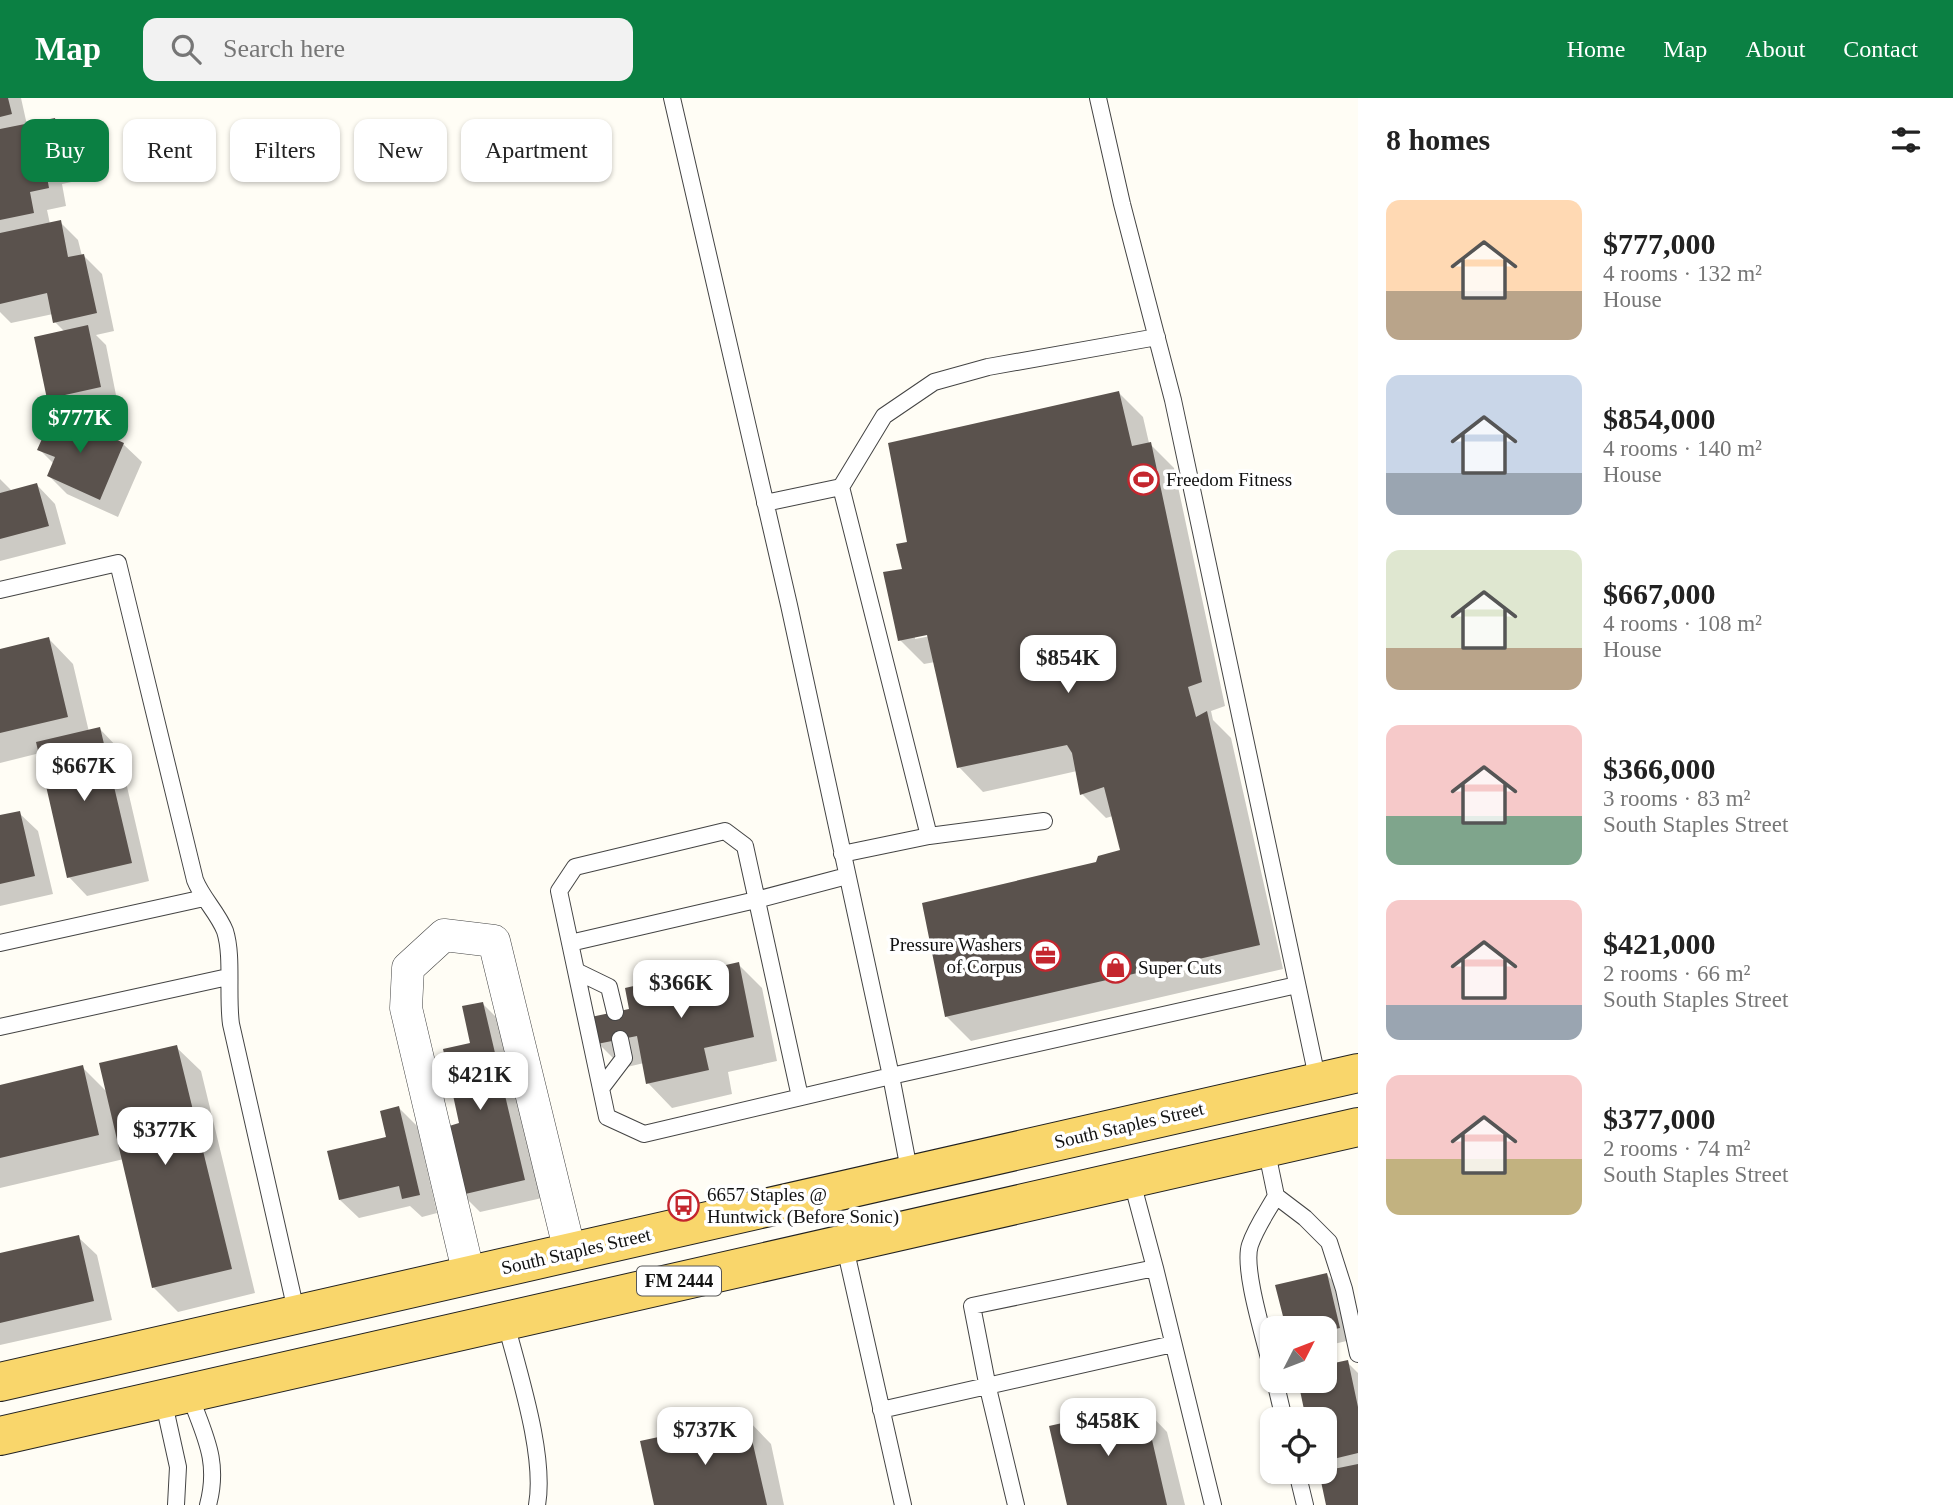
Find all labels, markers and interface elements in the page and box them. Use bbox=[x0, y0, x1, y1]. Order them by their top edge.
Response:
search box bbox=[143, 18, 633, 81]
icon: search bbox=[167, 30, 205, 68]
text: Map bbox=[35, 31, 101, 67]
text: Search here bbox=[223, 34, 345, 63]
text: Home bbox=[1567, 36, 1625, 62]
text: Map bbox=[1663, 36, 1707, 62]
text: About bbox=[1745, 36, 1805, 62]
text: Contact bbox=[1843, 36, 1918, 62]
chip: Buy bbox=[21, 119, 109, 182]
chip: Rent bbox=[123, 119, 216, 182]
chip: Filters bbox=[230, 119, 340, 182]
chip: New bbox=[354, 119, 447, 182]
chip: Apartment bbox=[461, 119, 612, 182]
icon: filters bbox=[1887, 121, 1925, 159]
text: 8 homes bbox=[1386, 123, 1490, 156]
text: $777,000 bbox=[1603, 227, 1716, 260]
icon: home bbox=[1442, 228, 1526, 312]
text: 4 rooms · 132 m² bbox=[1603, 261, 1762, 286]
text: House bbox=[1603, 287, 1662, 312]
pin: $777K bbox=[31, 396, 129, 455]
text: $854,000 bbox=[1603, 402, 1716, 435]
icon: home bbox=[1442, 403, 1526, 487]
text: $777K bbox=[48, 405, 112, 430]
text: 4 rooms · 140 m² bbox=[1603, 436, 1762, 461]
sports icon: Freedom Fitness bbox=[1126, 462, 1160, 496]
text: House bbox=[1603, 462, 1662, 487]
place label: Freedom Fitness bbox=[1166, 469, 1292, 490]
text: $667,000 bbox=[1603, 577, 1716, 610]
icon: home bbox=[1442, 578, 1526, 662]
text: 4 rooms · 108 m² bbox=[1603, 611, 1762, 636]
pin: $854K bbox=[1019, 636, 1117, 695]
text: House bbox=[1603, 637, 1662, 662]
text: $854K bbox=[1036, 645, 1100, 670]
pin: $667K bbox=[35, 744, 133, 803]
text: $366,000 bbox=[1603, 752, 1716, 785]
text: $667K bbox=[52, 753, 116, 778]
icon: home bbox=[1442, 753, 1526, 837]
text: 3 rooms · 83 m² bbox=[1603, 786, 1750, 811]
text: South Staples Street bbox=[1603, 812, 1788, 837]
text: $421,000 bbox=[1603, 927, 1716, 960]
icon: home bbox=[1442, 928, 1526, 1012]
place label: Pressure Washers of Corpus bbox=[889, 934, 1022, 977]
office icon: Pressure Washers of Corpus bbox=[1028, 938, 1062, 972]
shop icon: Super Cuts bbox=[1098, 950, 1132, 984]
place label: Super Cuts bbox=[1138, 957, 1222, 978]
pin: $366K bbox=[632, 960, 730, 1020]
text: 2 rooms · 66 m² bbox=[1603, 961, 1750, 986]
text: $366K bbox=[649, 970, 713, 995]
text: South Staples Street bbox=[1603, 987, 1788, 1012]
pin: $421K bbox=[431, 1052, 529, 1112]
text: $421K bbox=[448, 1062, 512, 1087]
street label: South Staples Street bbox=[1052, 1097, 1207, 1152]
text: $377,000 bbox=[1603, 1102, 1716, 1135]
icon: home bbox=[1442, 1103, 1526, 1187]
pin: $377K bbox=[116, 1108, 214, 1167]
text: $377K bbox=[133, 1117, 197, 1142]
text: 2 rooms · 74 m² bbox=[1603, 1136, 1750, 1161]
text: South Staples Street bbox=[1603, 1162, 1788, 1187]
place label: 6657 Staples @ Huntwick (Before Sonic) bbox=[707, 1184, 899, 1228]
bus stop icon: 6657 Staples @ Huntwick (Before Sonic) bbox=[667, 1188, 701, 1222]
street label: South Staples Street bbox=[499, 1223, 654, 1278]
road number: FM 2444 bbox=[637, 1266, 721, 1296]
north arrow bbox=[1260, 1316, 1337, 1393]
map controls bbox=[1260, 1316, 1337, 1484]
pin: $458K bbox=[1059, 1398, 1157, 1458]
button: locate bbox=[1260, 1407, 1337, 1484]
pin: $737K bbox=[656, 1408, 754, 1467]
text: $458K bbox=[1076, 1408, 1140, 1433]
text: $737K bbox=[673, 1417, 737, 1442]

